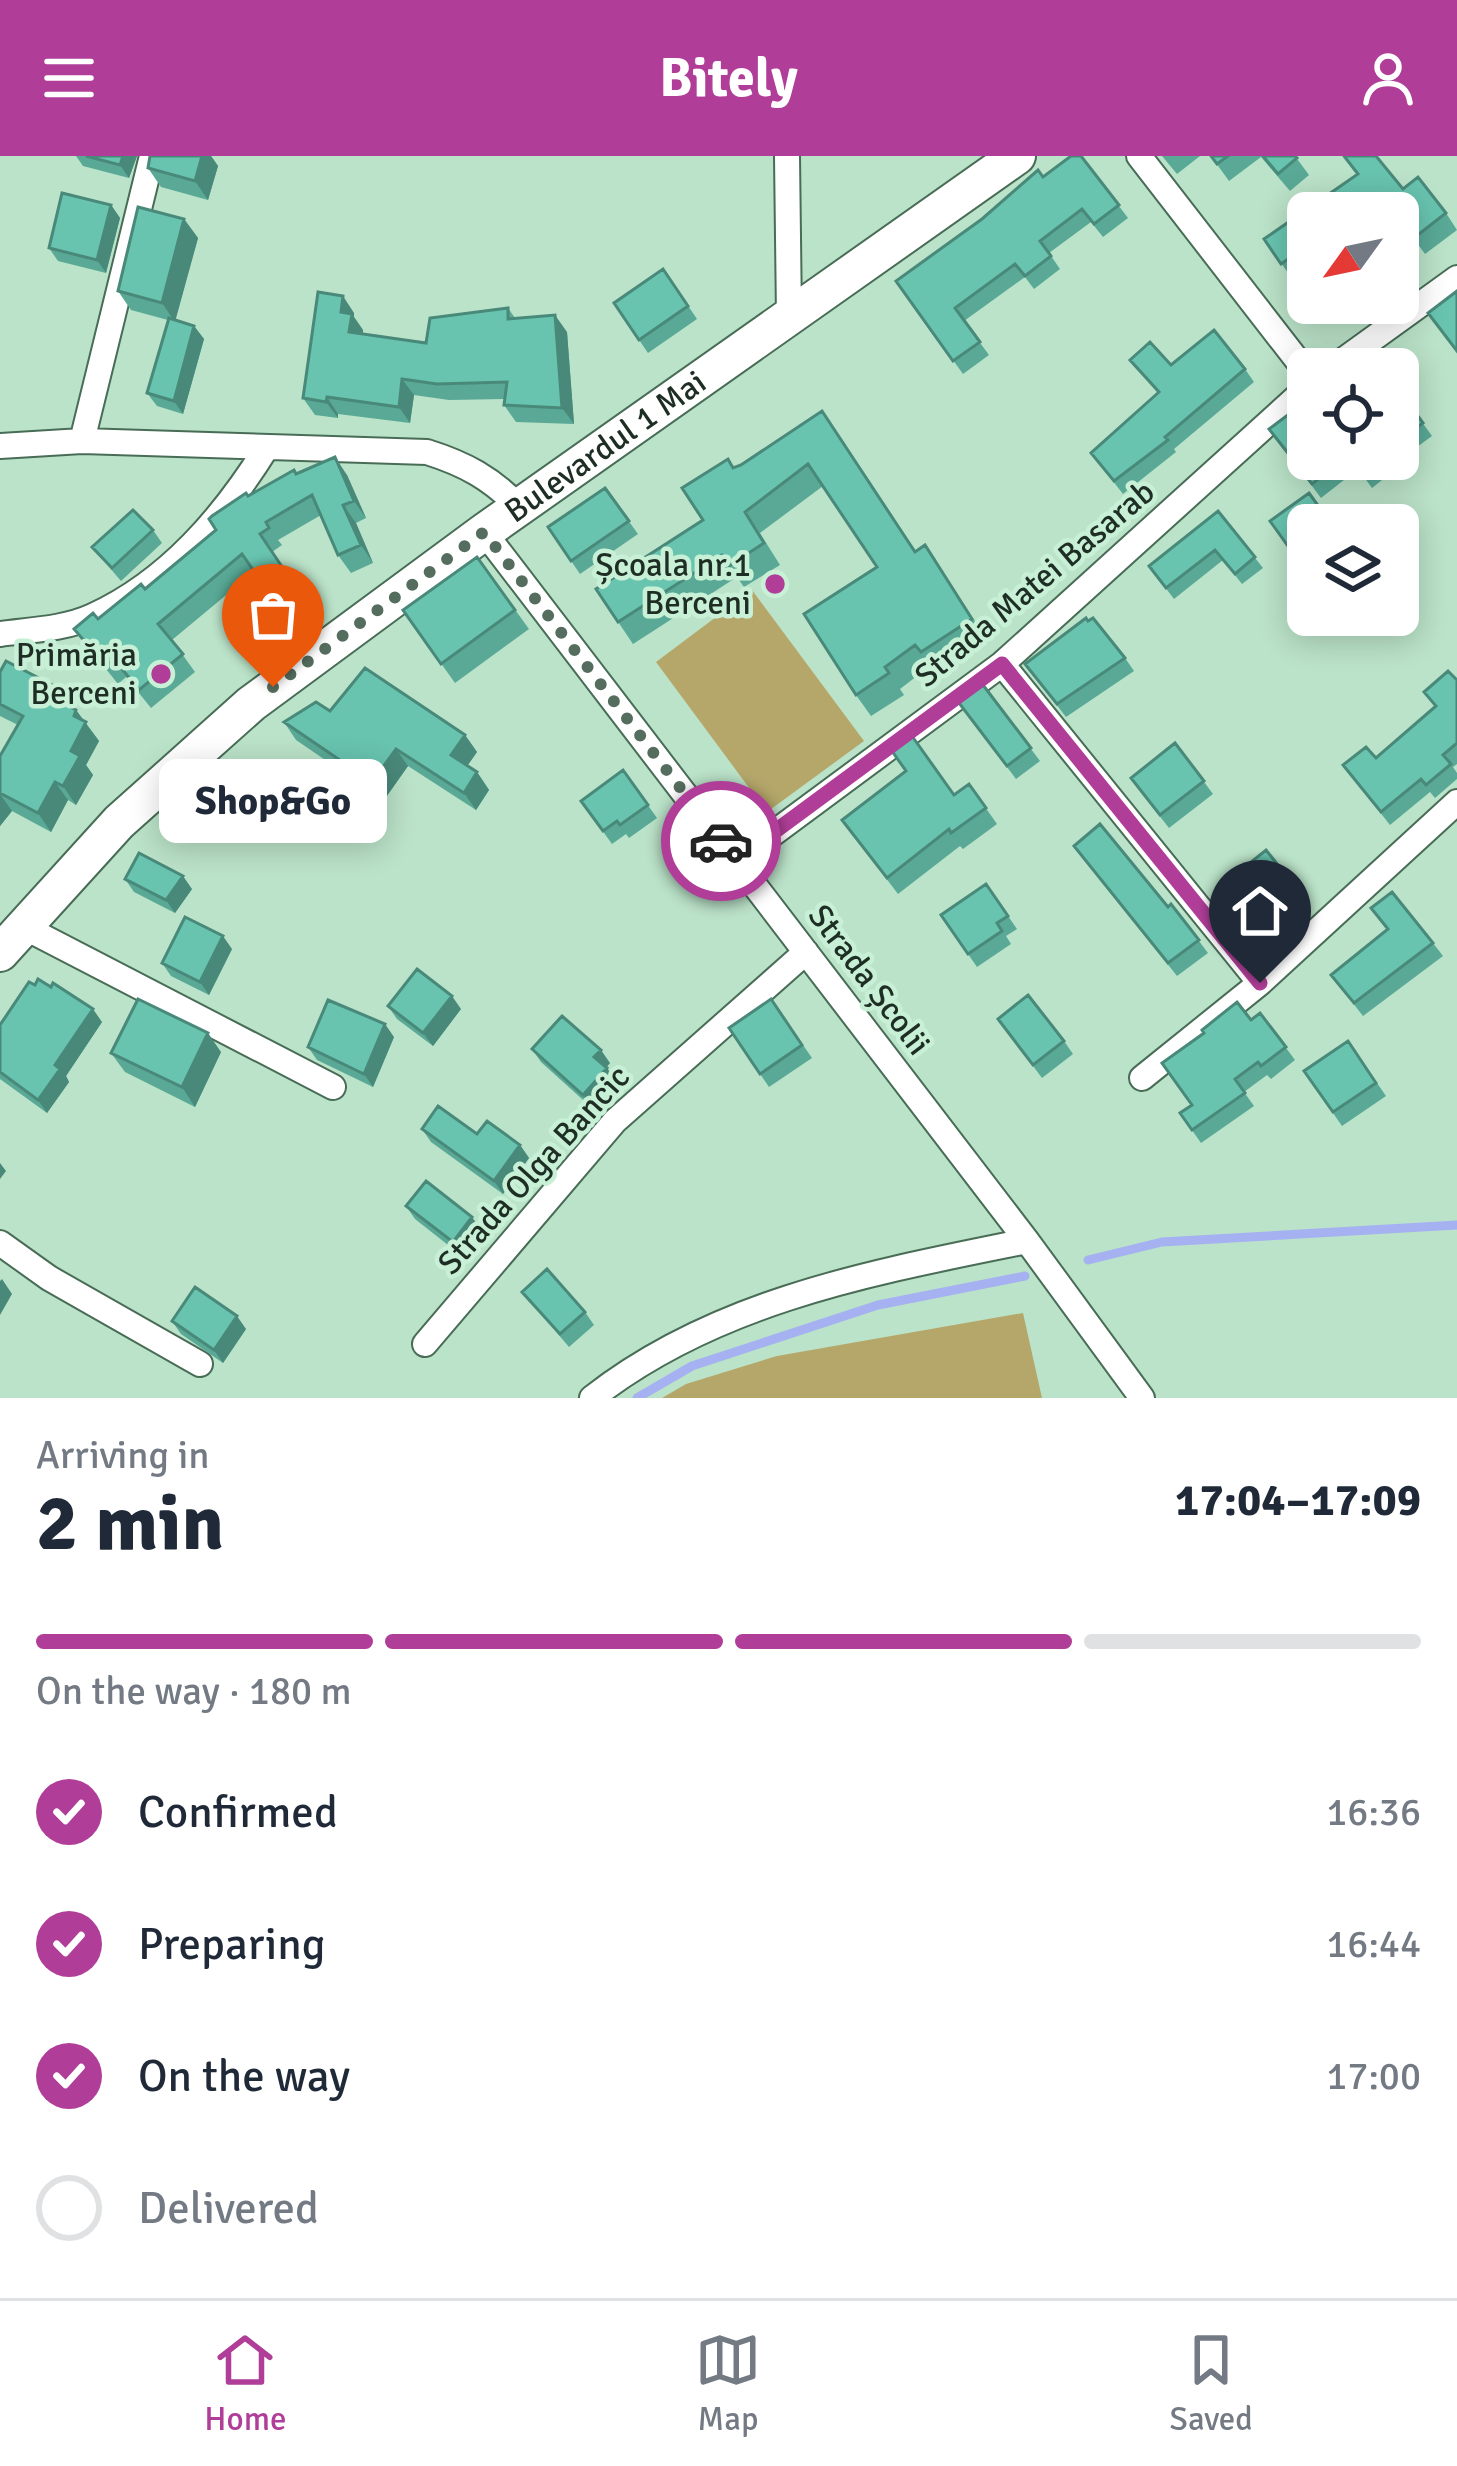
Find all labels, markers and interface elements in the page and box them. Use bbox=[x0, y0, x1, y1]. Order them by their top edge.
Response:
icon: menu bbox=[36, 45, 102, 111]
text: Bitely bbox=[659, 45, 798, 112]
icon: person bbox=[1355, 45, 1421, 111]
north arrow bbox=[1287, 192, 1419, 324]
map controls bbox=[1287, 192, 1419, 636]
button: locate bbox=[1287, 348, 1419, 480]
street label: Bulevardul 1 Mai bbox=[497, 361, 714, 532]
street label: Strada Matei Basarab bbox=[907, 472, 1163, 696]
button: layers bbox=[1287, 504, 1419, 636]
place label: Școala nr.1 Berceni bbox=[595, 545, 751, 624]
pin bbox=[222, 564, 324, 687]
marker: Școala nr.1 Berceni bbox=[762, 571, 788, 597]
icon: bag bbox=[240, 582, 306, 648]
place label: Primăria Berceni bbox=[16, 635, 137, 714]
marker: Primăria Berceni bbox=[148, 661, 174, 687]
callout: Shop&Go bbox=[159, 759, 387, 843]
text: Shop&Go bbox=[195, 777, 351, 825]
courier bbox=[661, 781, 781, 901]
icon: car bbox=[688, 808, 754, 874]
pin bbox=[1209, 860, 1311, 983]
icon: home bbox=[1227, 878, 1293, 944]
street label: Strada Școlii bbox=[799, 897, 939, 1063]
street label: Strada Olga Bancic bbox=[429, 1057, 639, 1283]
text: Arriving in bbox=[36, 1431, 210, 1479]
text: 17:04–17:09 bbox=[1175, 1473, 1421, 1528]
text: 2 min bbox=[36, 1476, 224, 1572]
text: On the way · 180 m bbox=[36, 1667, 352, 1715]
icon: check bbox=[36, 1779, 102, 1845]
text: Confirmed bbox=[138, 1785, 338, 1840]
text: 16:36 bbox=[1326, 1788, 1421, 1836]
icon: check bbox=[36, 1911, 102, 1977]
text: Preparing bbox=[138, 1917, 326, 1972]
text: 16:44 bbox=[1326, 1920, 1421, 1968]
icon: check bbox=[36, 2043, 102, 2109]
text: On the way bbox=[138, 2049, 350, 2104]
text: 17:00 bbox=[1326, 2052, 1421, 2100]
text: Delivered bbox=[138, 2181, 319, 2236]
tab: Home bbox=[204, 2327, 287, 2440]
tab: Map bbox=[695, 2327, 761, 2440]
tab: Saved bbox=[1170, 2327, 1253, 2440]

